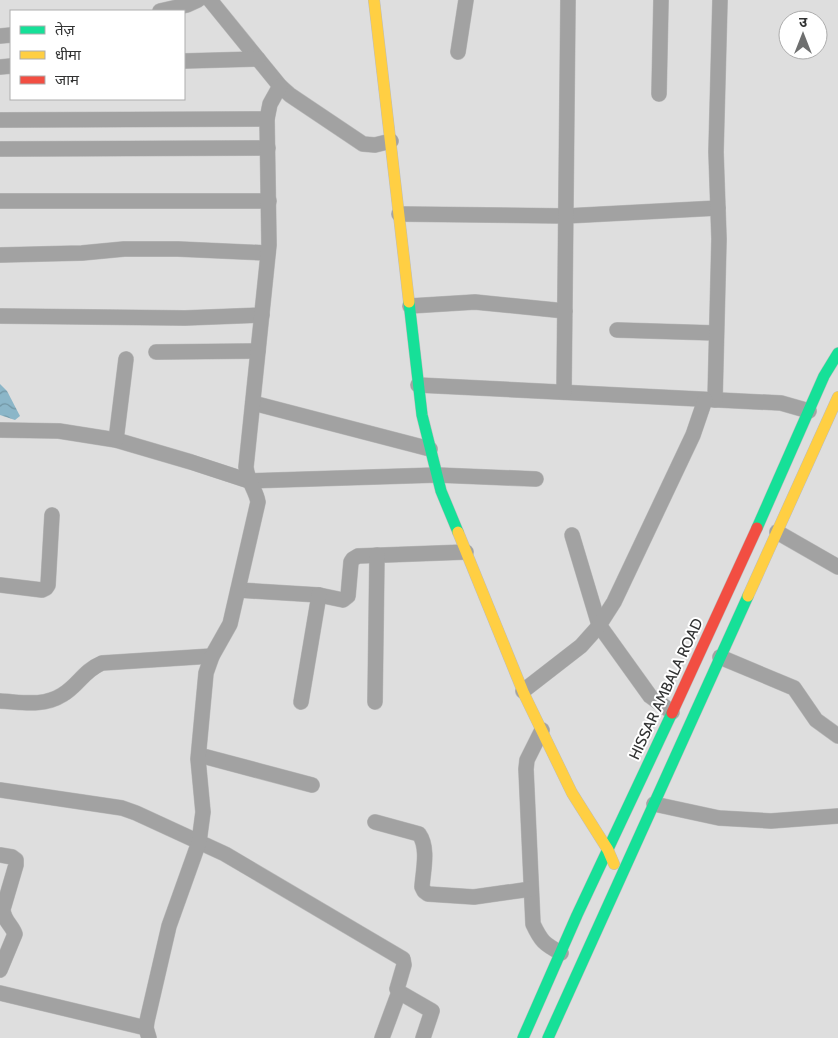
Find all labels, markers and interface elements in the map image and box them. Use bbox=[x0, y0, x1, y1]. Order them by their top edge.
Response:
legend bbox=[10, 10, 185, 100]
north arrow bbox=[778, 10, 828, 60]
text: उ bbox=[799, 13, 808, 31]
text: तेज़ bbox=[55, 21, 76, 39]
text: धीमा bbox=[55, 46, 82, 64]
text: जाम bbox=[55, 71, 80, 89]
street label: HISSAR AMBALA ROAD bbox=[625, 615, 707, 763]

